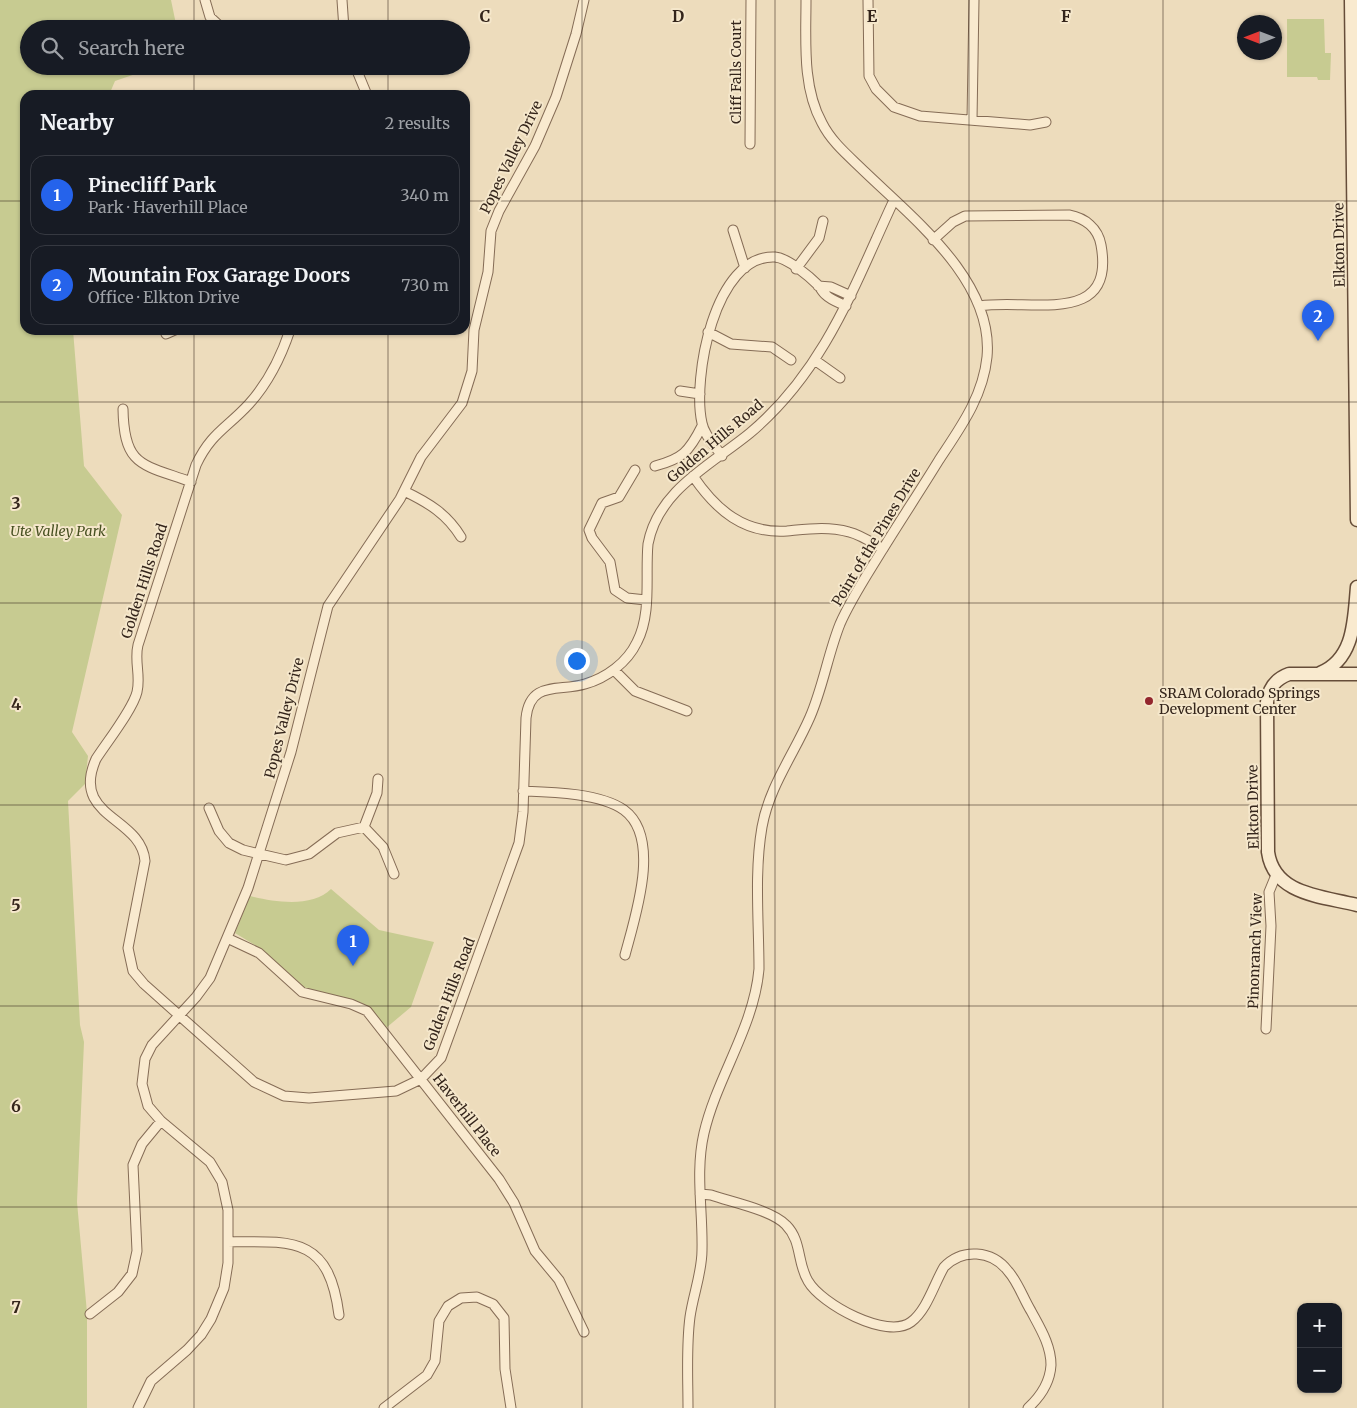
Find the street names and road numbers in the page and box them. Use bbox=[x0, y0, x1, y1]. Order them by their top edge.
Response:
street label: Cliff Falls Court bbox=[727, 19, 745, 124]
street label: Popes Valley Drive bbox=[476, 98, 546, 216]
street label: Elkton Drive bbox=[1329, 203, 1349, 287]
street label: Golden Hills Road bbox=[663, 395, 767, 486]
street label: Point of the Pines Drive bbox=[828, 465, 924, 609]
street label: Golden Hills Road bbox=[117, 521, 171, 641]
street label: Popes Valley Drive bbox=[260, 656, 308, 780]
street label: Elkton Drive bbox=[1243, 765, 1263, 849]
street label: Pinonranch View bbox=[1244, 893, 1266, 1009]
street label: Golden Hills Road bbox=[419, 934, 479, 1053]
street label: Haverhill Place bbox=[429, 1070, 505, 1160]

